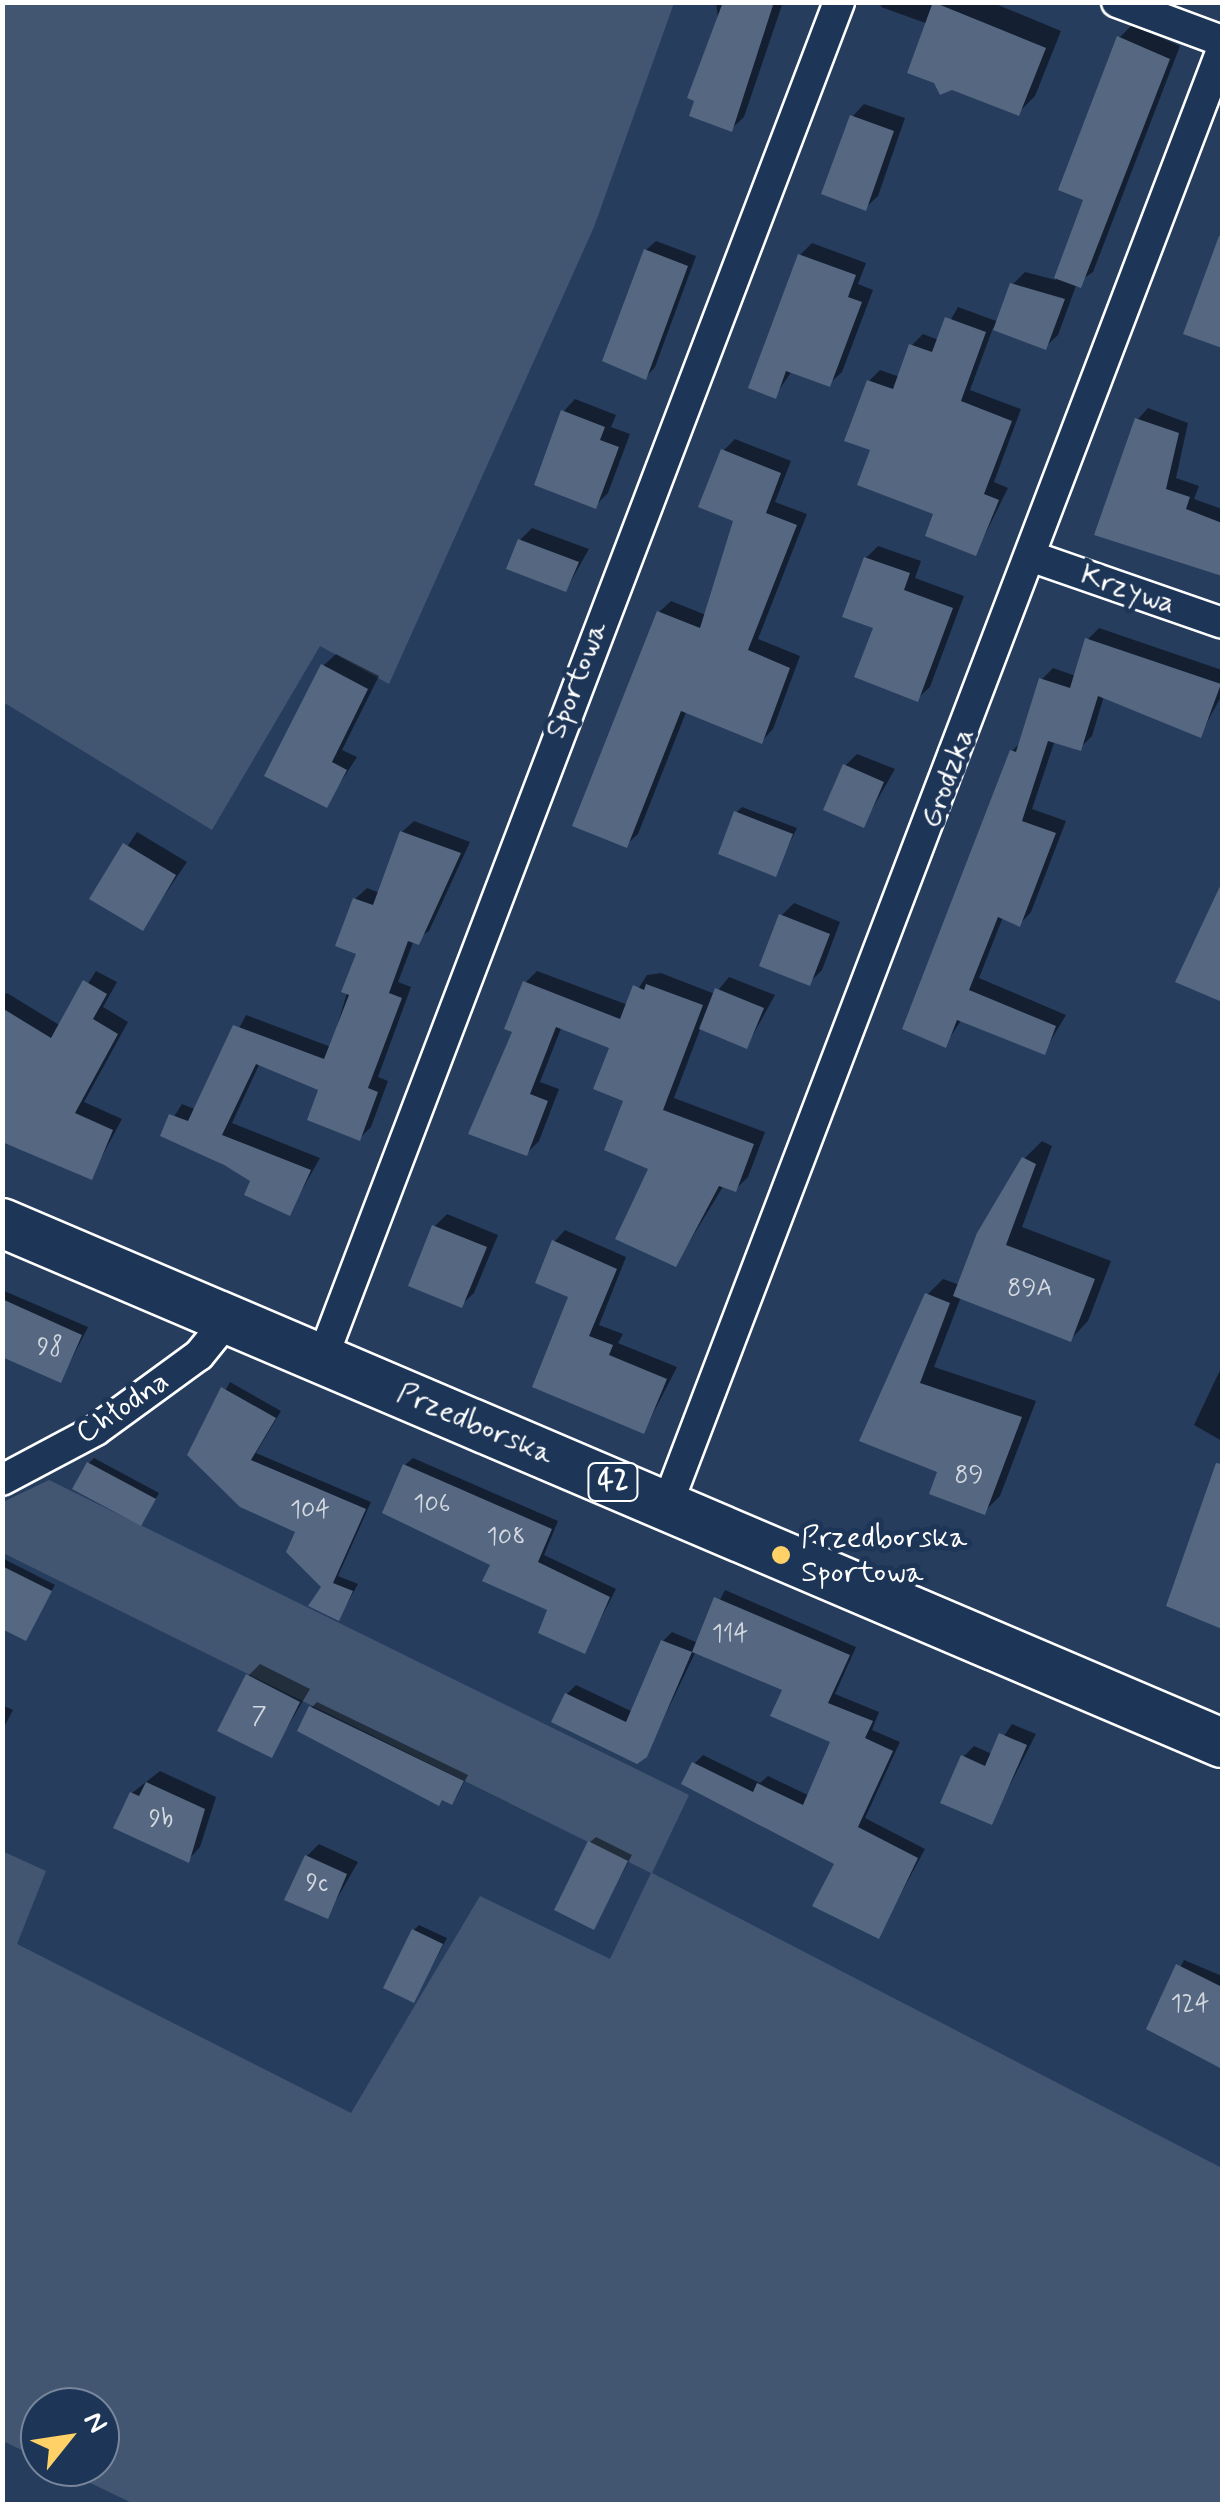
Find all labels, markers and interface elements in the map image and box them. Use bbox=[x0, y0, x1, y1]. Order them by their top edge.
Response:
street label: Krzywa bbox=[1076, 557, 1180, 623]
street label: Sportowa bbox=[538, 616, 616, 744]
street label: Grodzka bbox=[913, 723, 983, 833]
house number: 89A bbox=[1007, 1274, 1053, 1304]
house number: 98 bbox=[37, 1333, 63, 1363]
street label: Chłodna bbox=[70, 1364, 176, 1452]
street label: Przedborska bbox=[392, 1375, 558, 1473]
road number: 42 bbox=[586, 1459, 640, 1505]
house number: 89 bbox=[955, 1461, 983, 1491]
house number: 106 bbox=[413, 1490, 451, 1520]
house number: 104 bbox=[290, 1496, 330, 1526]
place label: Przedborska Sportowa bbox=[801, 1520, 967, 1590]
house number: 108 bbox=[487, 1523, 525, 1553]
marker: Przedborska Sportowa bbox=[770, 1544, 792, 1566]
house number: 114 bbox=[712, 1620, 748, 1650]
house number: 7 bbox=[251, 1702, 267, 1732]
house number: 9b bbox=[149, 1805, 173, 1835]
house number: 9c bbox=[306, 1869, 328, 1899]
house number: 124 bbox=[1170, 1990, 1210, 2020]
north arrow bbox=[20, 2387, 120, 2487]
text: N bbox=[74, 2405, 115, 2440]

